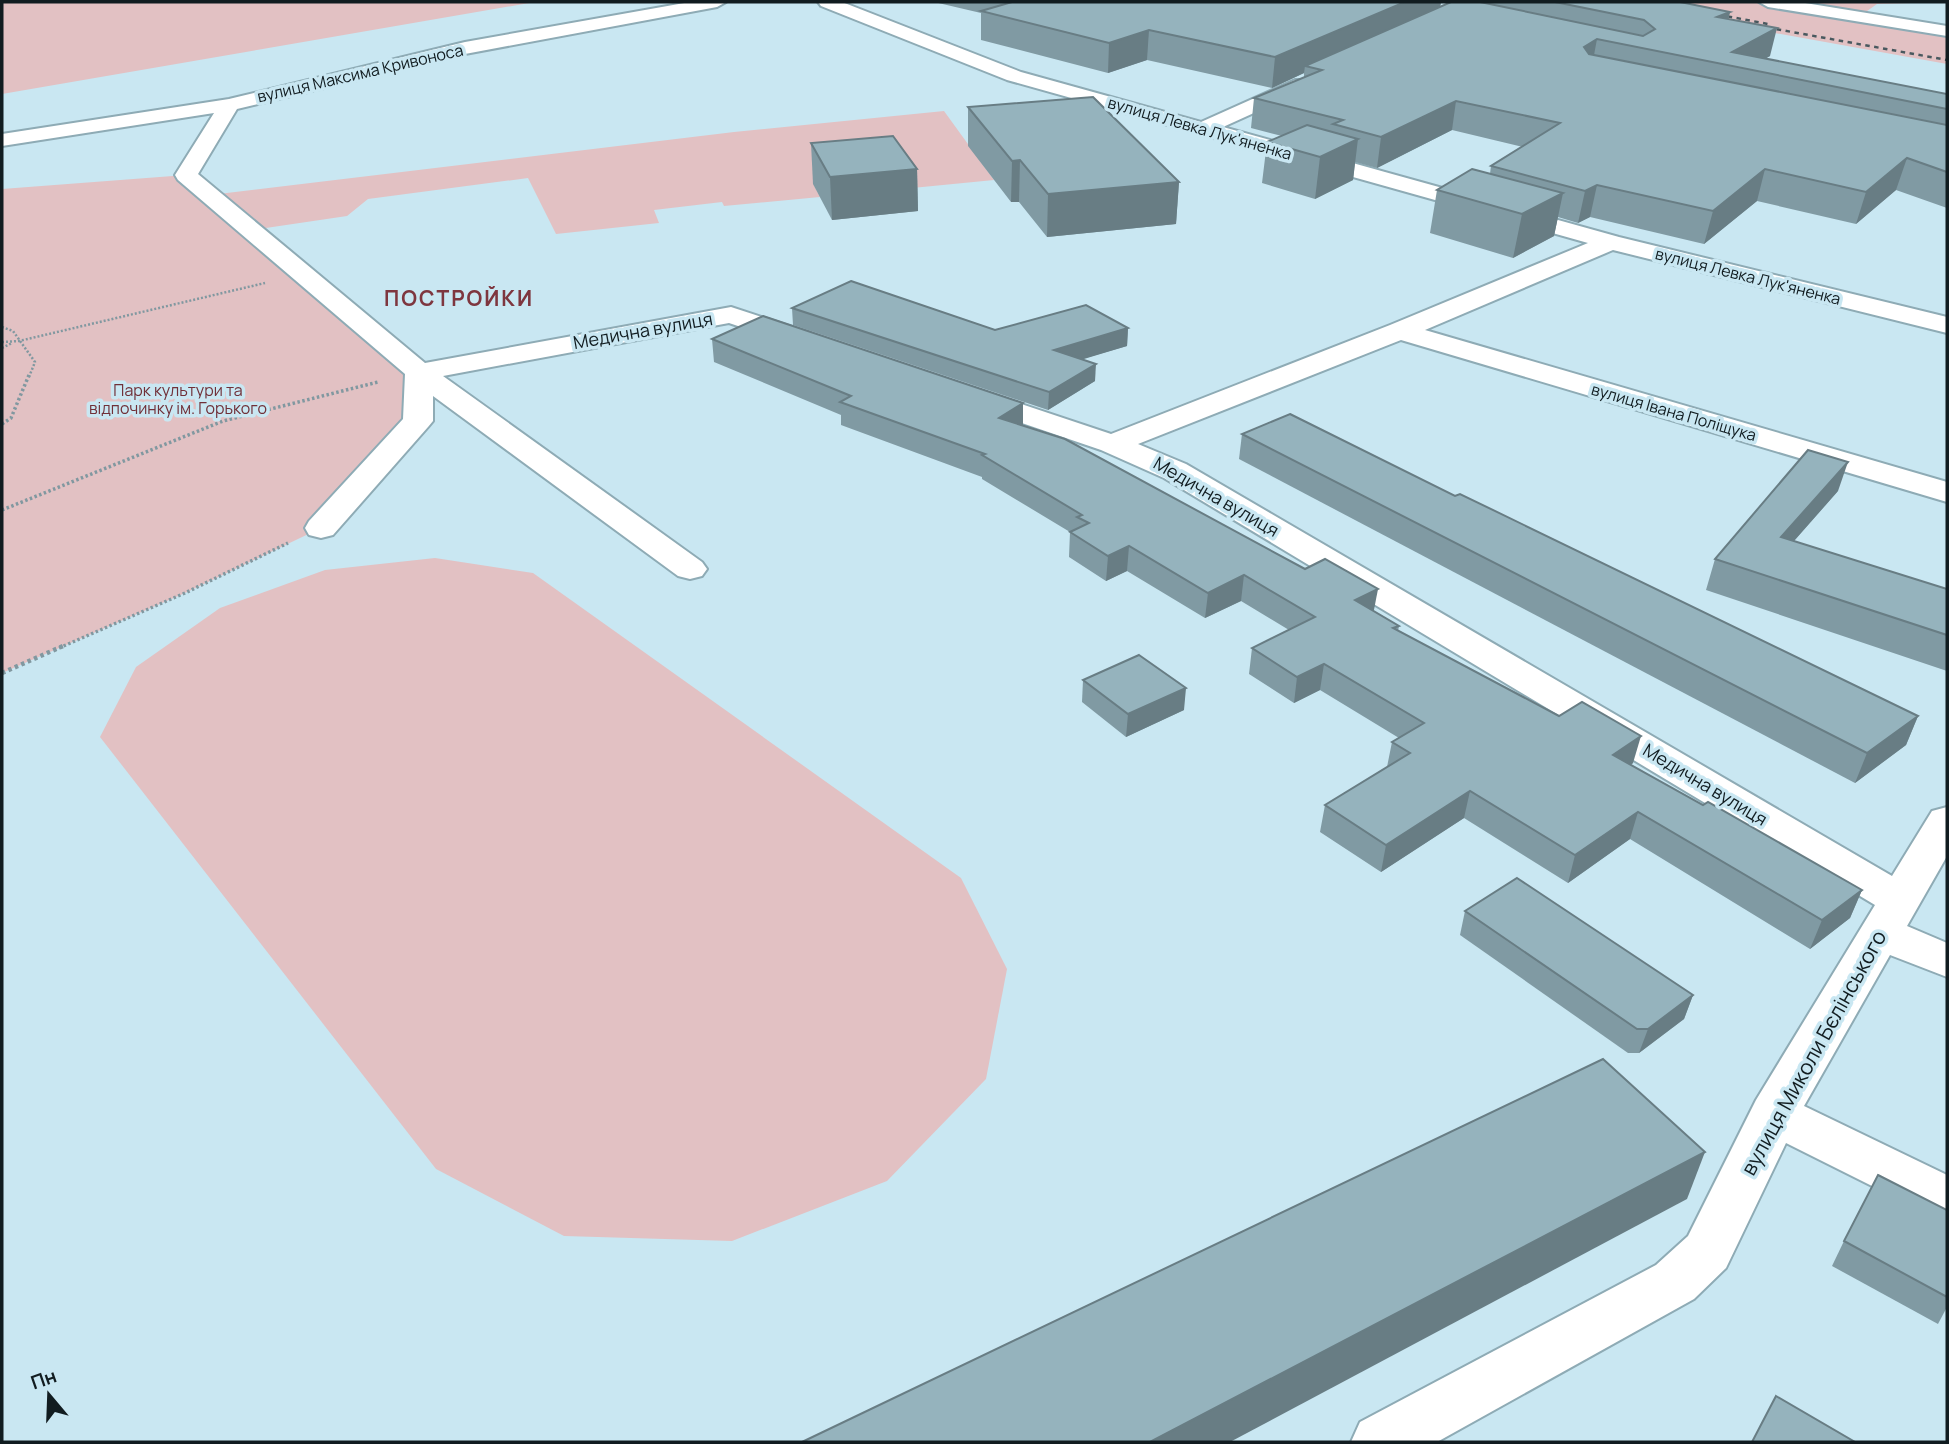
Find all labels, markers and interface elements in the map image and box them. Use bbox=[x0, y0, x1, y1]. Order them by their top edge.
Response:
street label: вулиця Максима Кривоноса bbox=[255, 39, 465, 107]
street label: вулиця Левка Лук'яненка bbox=[1105, 91, 1295, 165]
street label: вулиця Левка Лук'яненка bbox=[1653, 242, 1843, 310]
district label: ПОСТРОЙКИ bbox=[384, 284, 534, 312]
street label: Медична вулиця bbox=[571, 306, 714, 354]
street label: вулиця Івана Поліщука bbox=[1589, 378, 1759, 446]
park label: Парк культури та відпочинку ім. Горького bbox=[89, 379, 267, 419]
street label: Медична вулиця bbox=[1149, 450, 1284, 542]
street label: Медична вулиця bbox=[1639, 738, 1772, 831]
street label: вулиця Миколи Бєлінського bbox=[1734, 925, 1892, 1180]
north arrow bbox=[14, 1360, 84, 1430]
text: Пн bbox=[27, 1362, 60, 1395]

